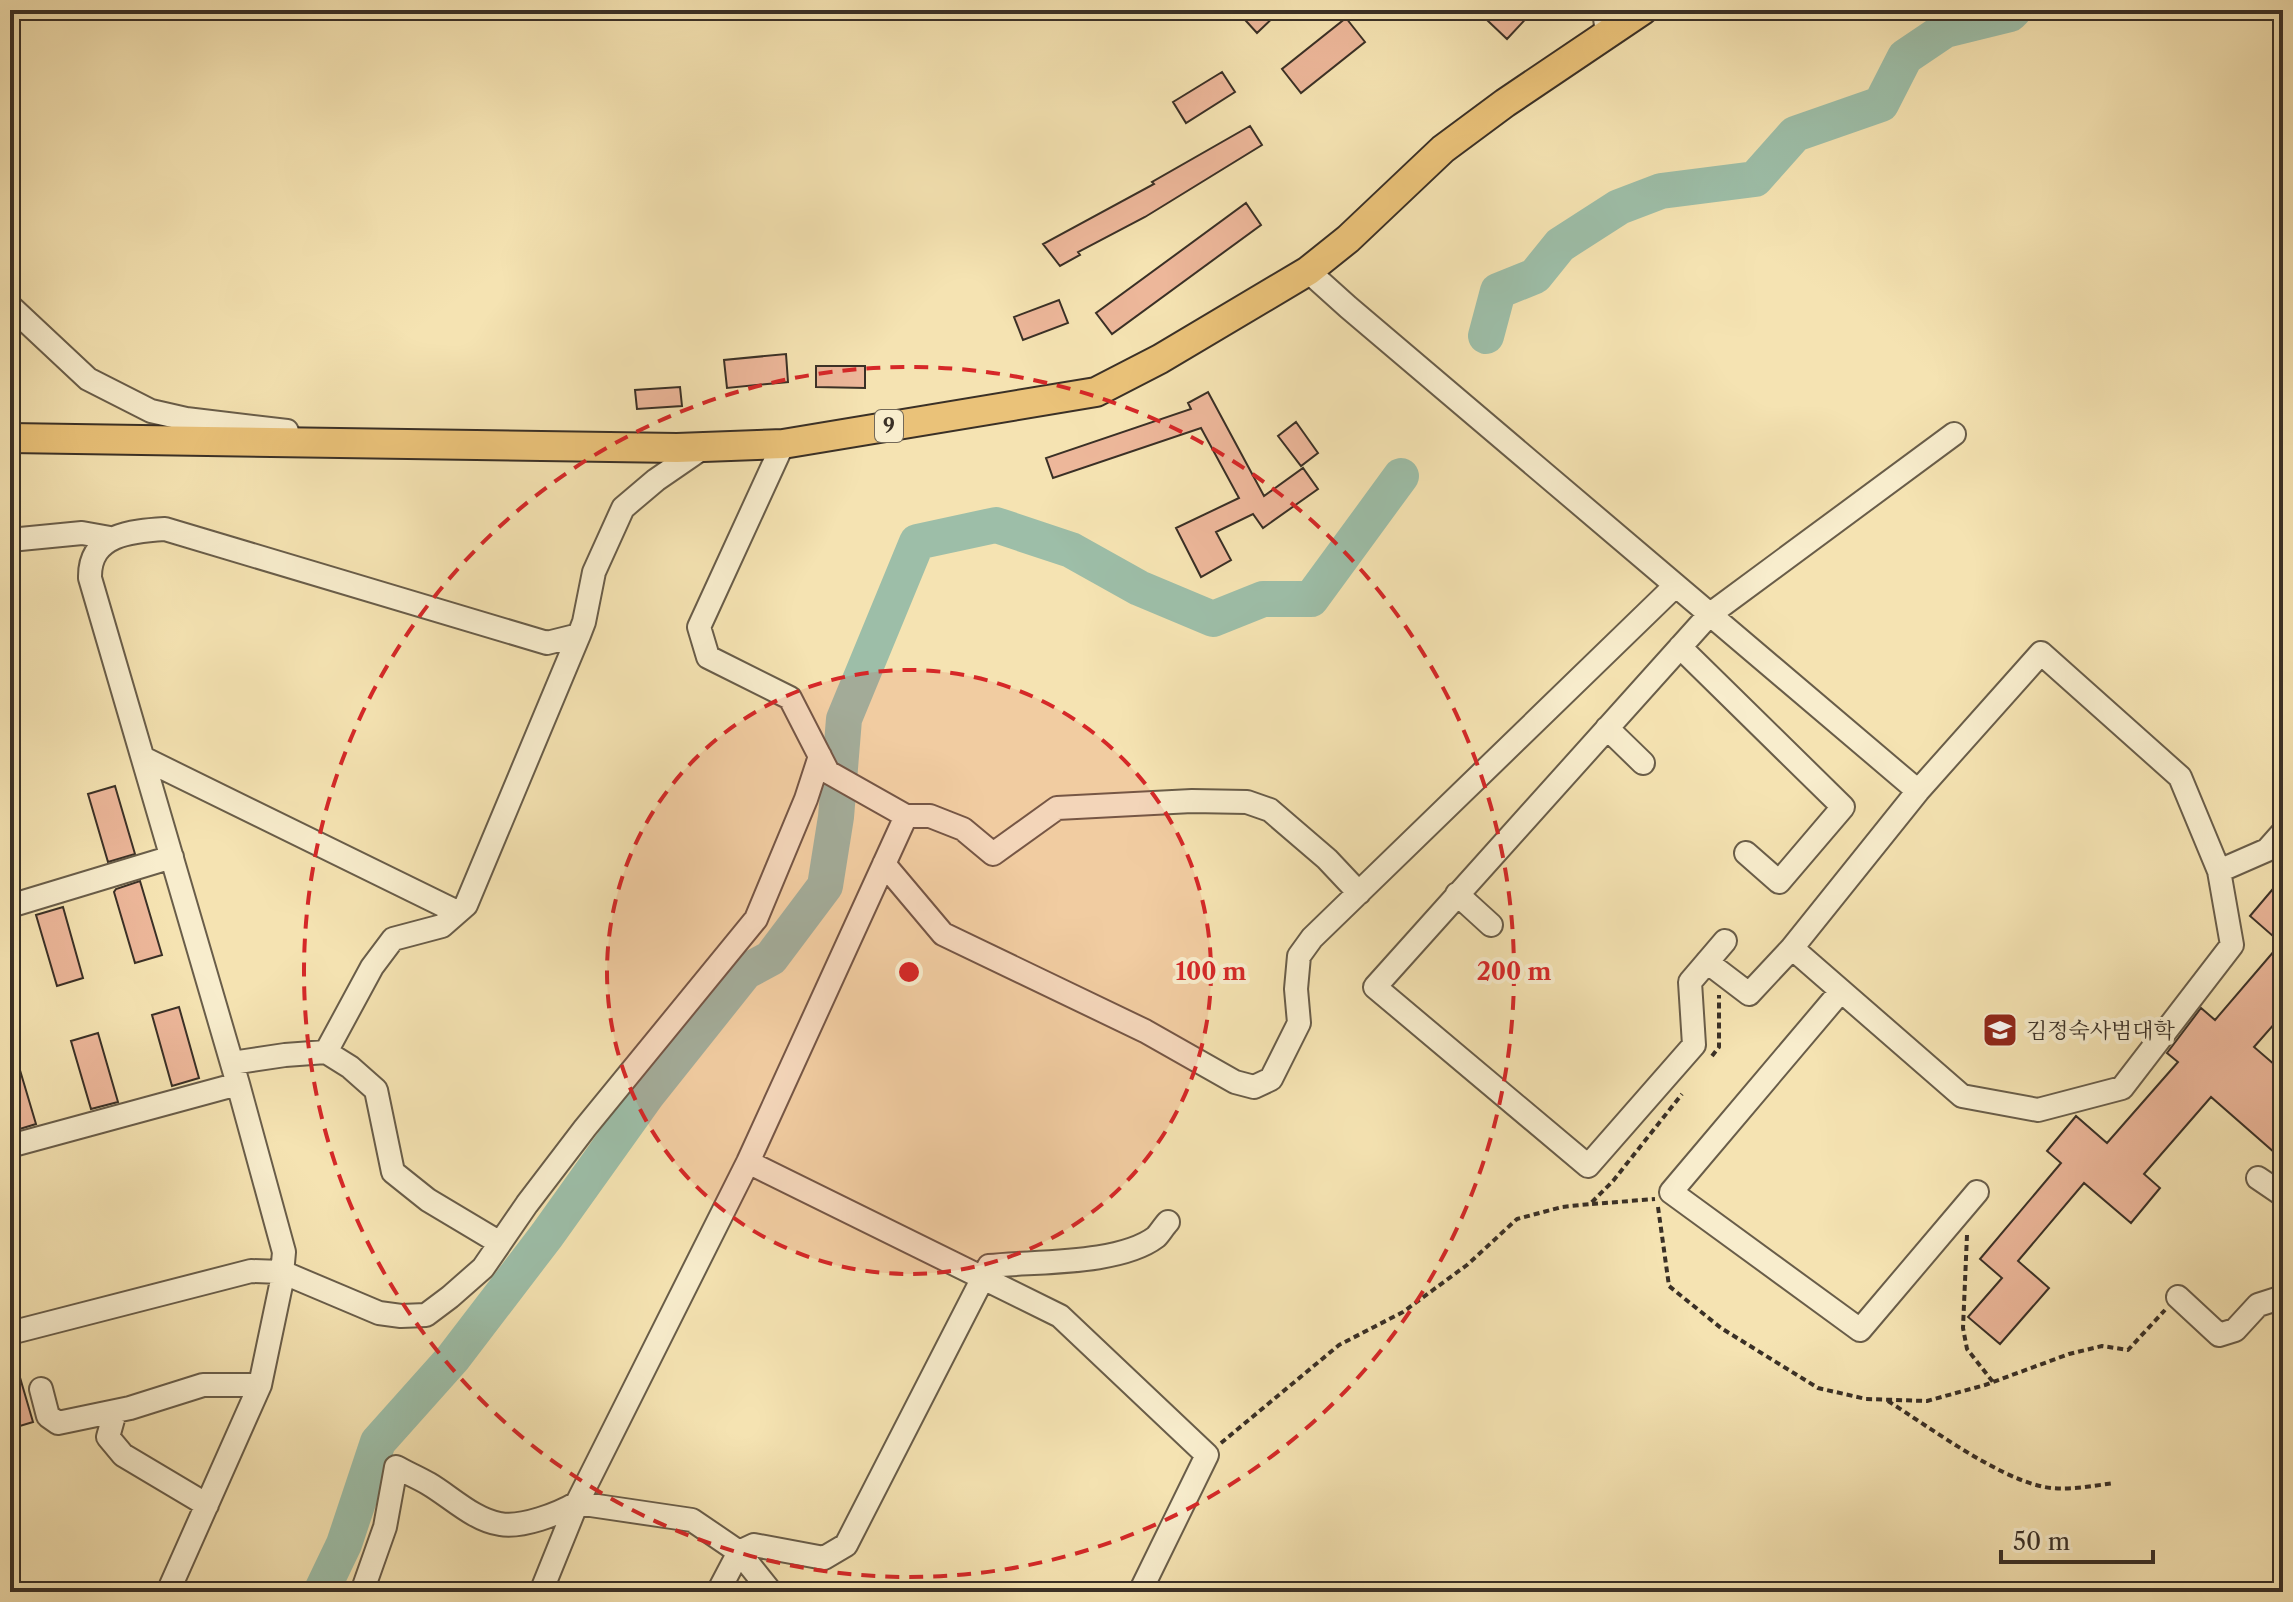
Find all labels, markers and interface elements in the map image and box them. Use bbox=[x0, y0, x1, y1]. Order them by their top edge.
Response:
road number: 9 bbox=[875, 410, 903, 442]
text: 100 m bbox=[1175, 957, 1247, 986]
text: 200 m bbox=[1477, 957, 1551, 986]
centre of rings bbox=[895, 958, 923, 986]
school or university icon: 김정숙사범대학 bbox=[1981, 1011, 2019, 1049]
place label: 김정숙사범대학 bbox=[2026, 1017, 2176, 1044]
scale bar bbox=[2001, 1514, 2153, 1564]
text: 50 m bbox=[2013, 1527, 2070, 1556]

